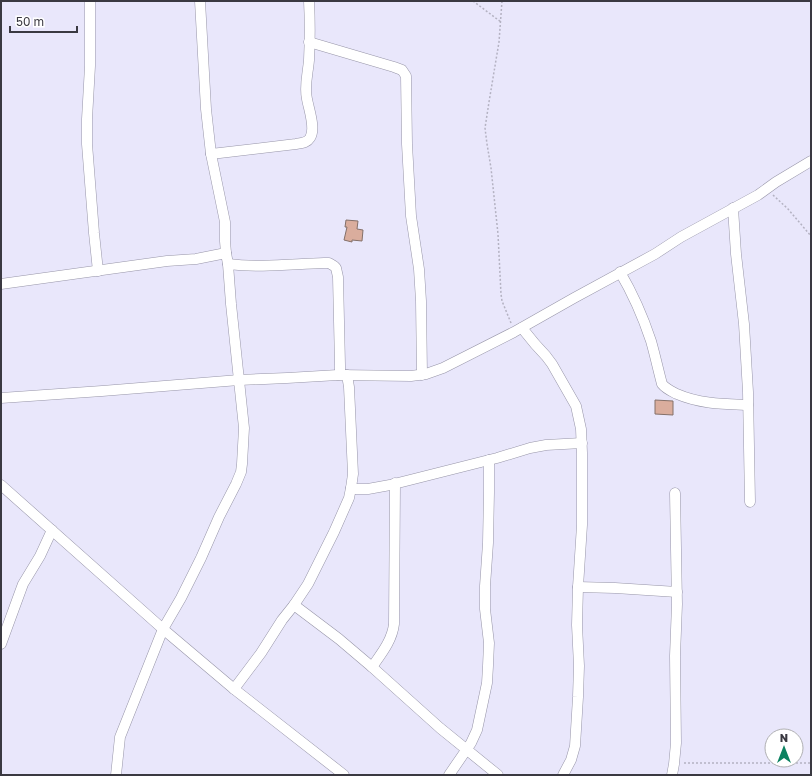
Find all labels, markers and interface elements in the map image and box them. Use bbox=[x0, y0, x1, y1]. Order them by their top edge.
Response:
scale bar bbox=[10, 8, 77, 34]
text: 50 m bbox=[16, 14, 44, 29]
north arrow bbox=[764, 728, 804, 768]
text: N bbox=[780, 731, 788, 744]

